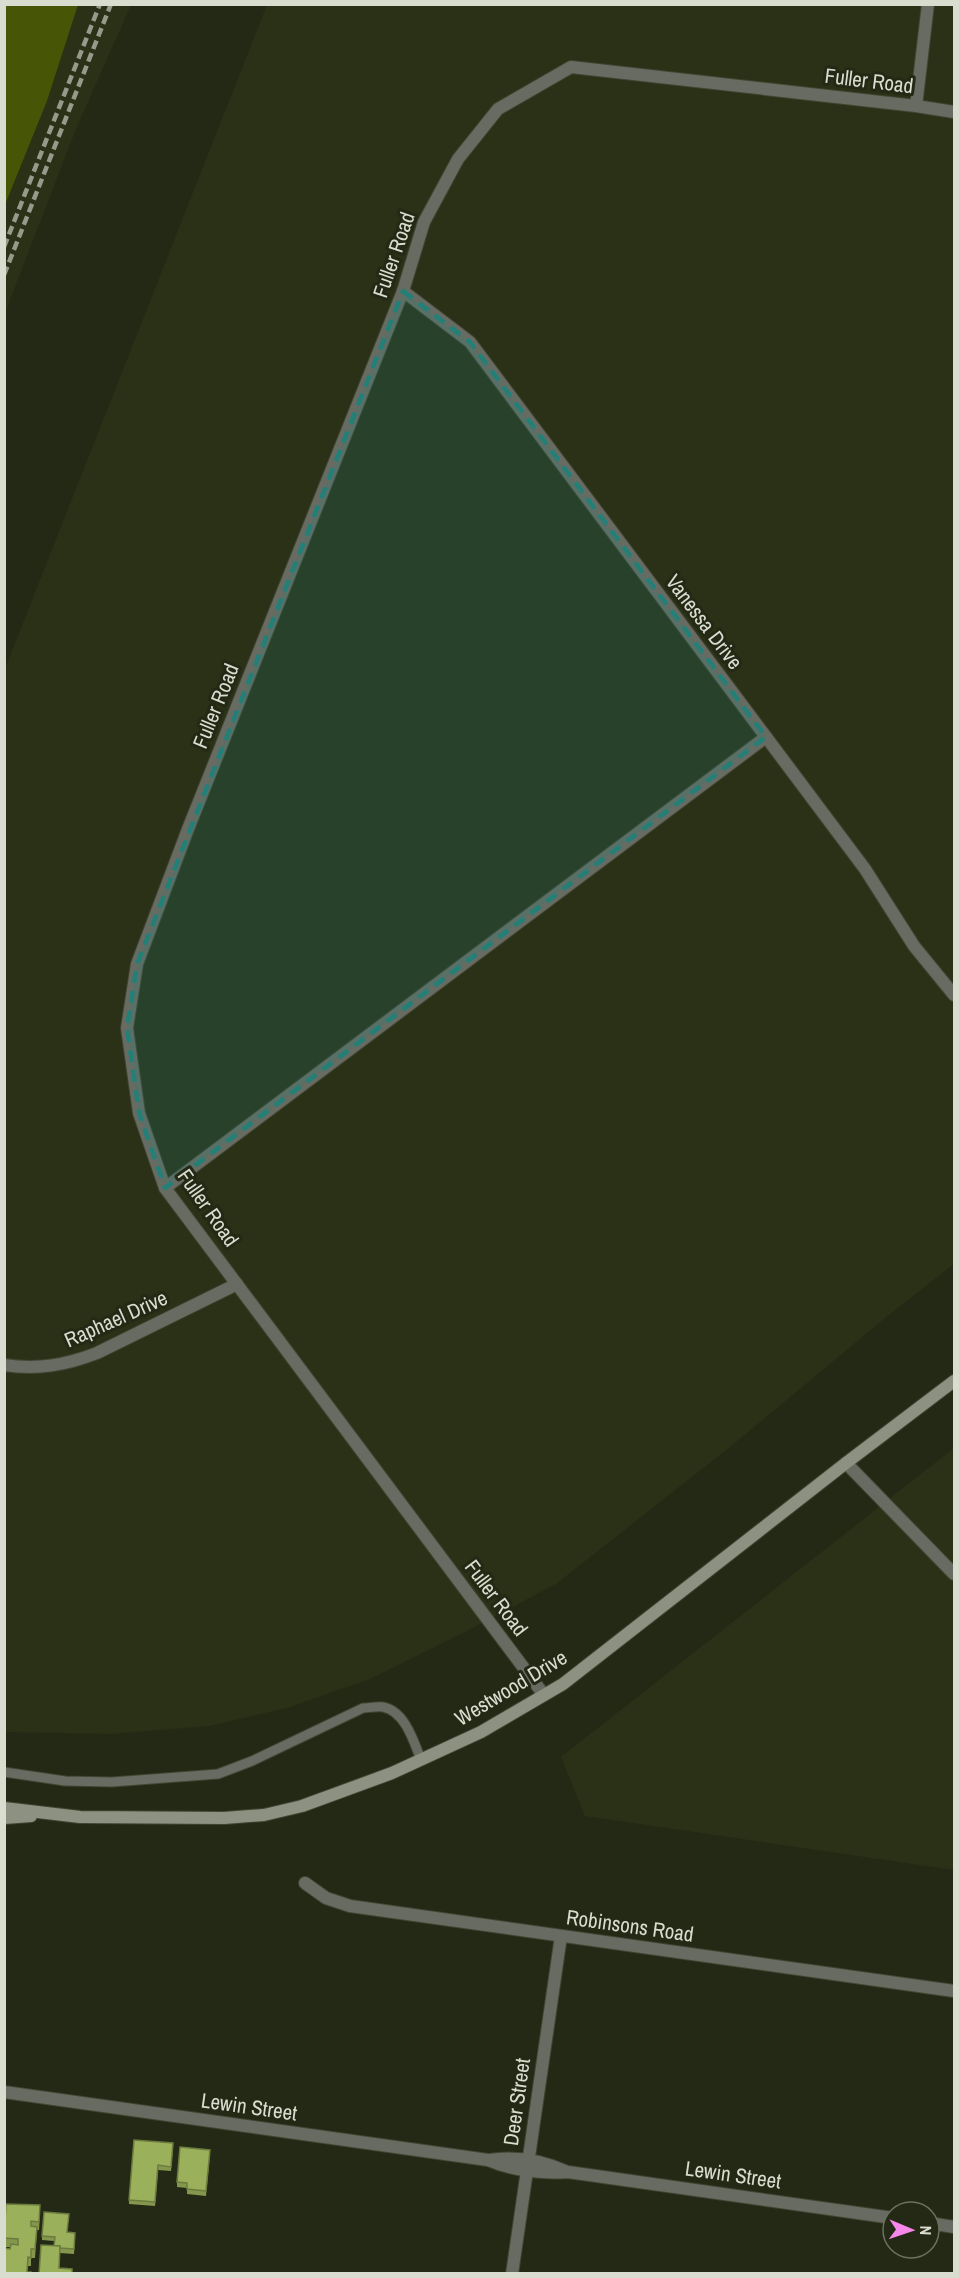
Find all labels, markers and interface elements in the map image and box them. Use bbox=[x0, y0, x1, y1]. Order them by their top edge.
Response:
street label: Fuller Road bbox=[823, 61, 915, 100]
street label: Fuller Road bbox=[365, 208, 422, 302]
street label: Vanessa Drive bbox=[659, 568, 750, 675]
street label: Fuller Road bbox=[185, 659, 246, 753]
street label: Fuller Road bbox=[171, 1163, 246, 1252]
street label: Raphael Drive bbox=[60, 1283, 172, 1354]
street label: Fuller Road bbox=[458, 1553, 535, 1642]
street label: Westwood Drive bbox=[449, 1643, 572, 1732]
street label: Robinsons Road bbox=[565, 1902, 696, 1949]
street label: Deer Street bbox=[496, 2056, 537, 2148]
street label: Lewin Street bbox=[199, 2085, 299, 2128]
street label: Lewin Street bbox=[683, 2153, 783, 2196]
north arrow bbox=[881, 2200, 941, 2260]
text: N bbox=[915, 2225, 937, 2236]

